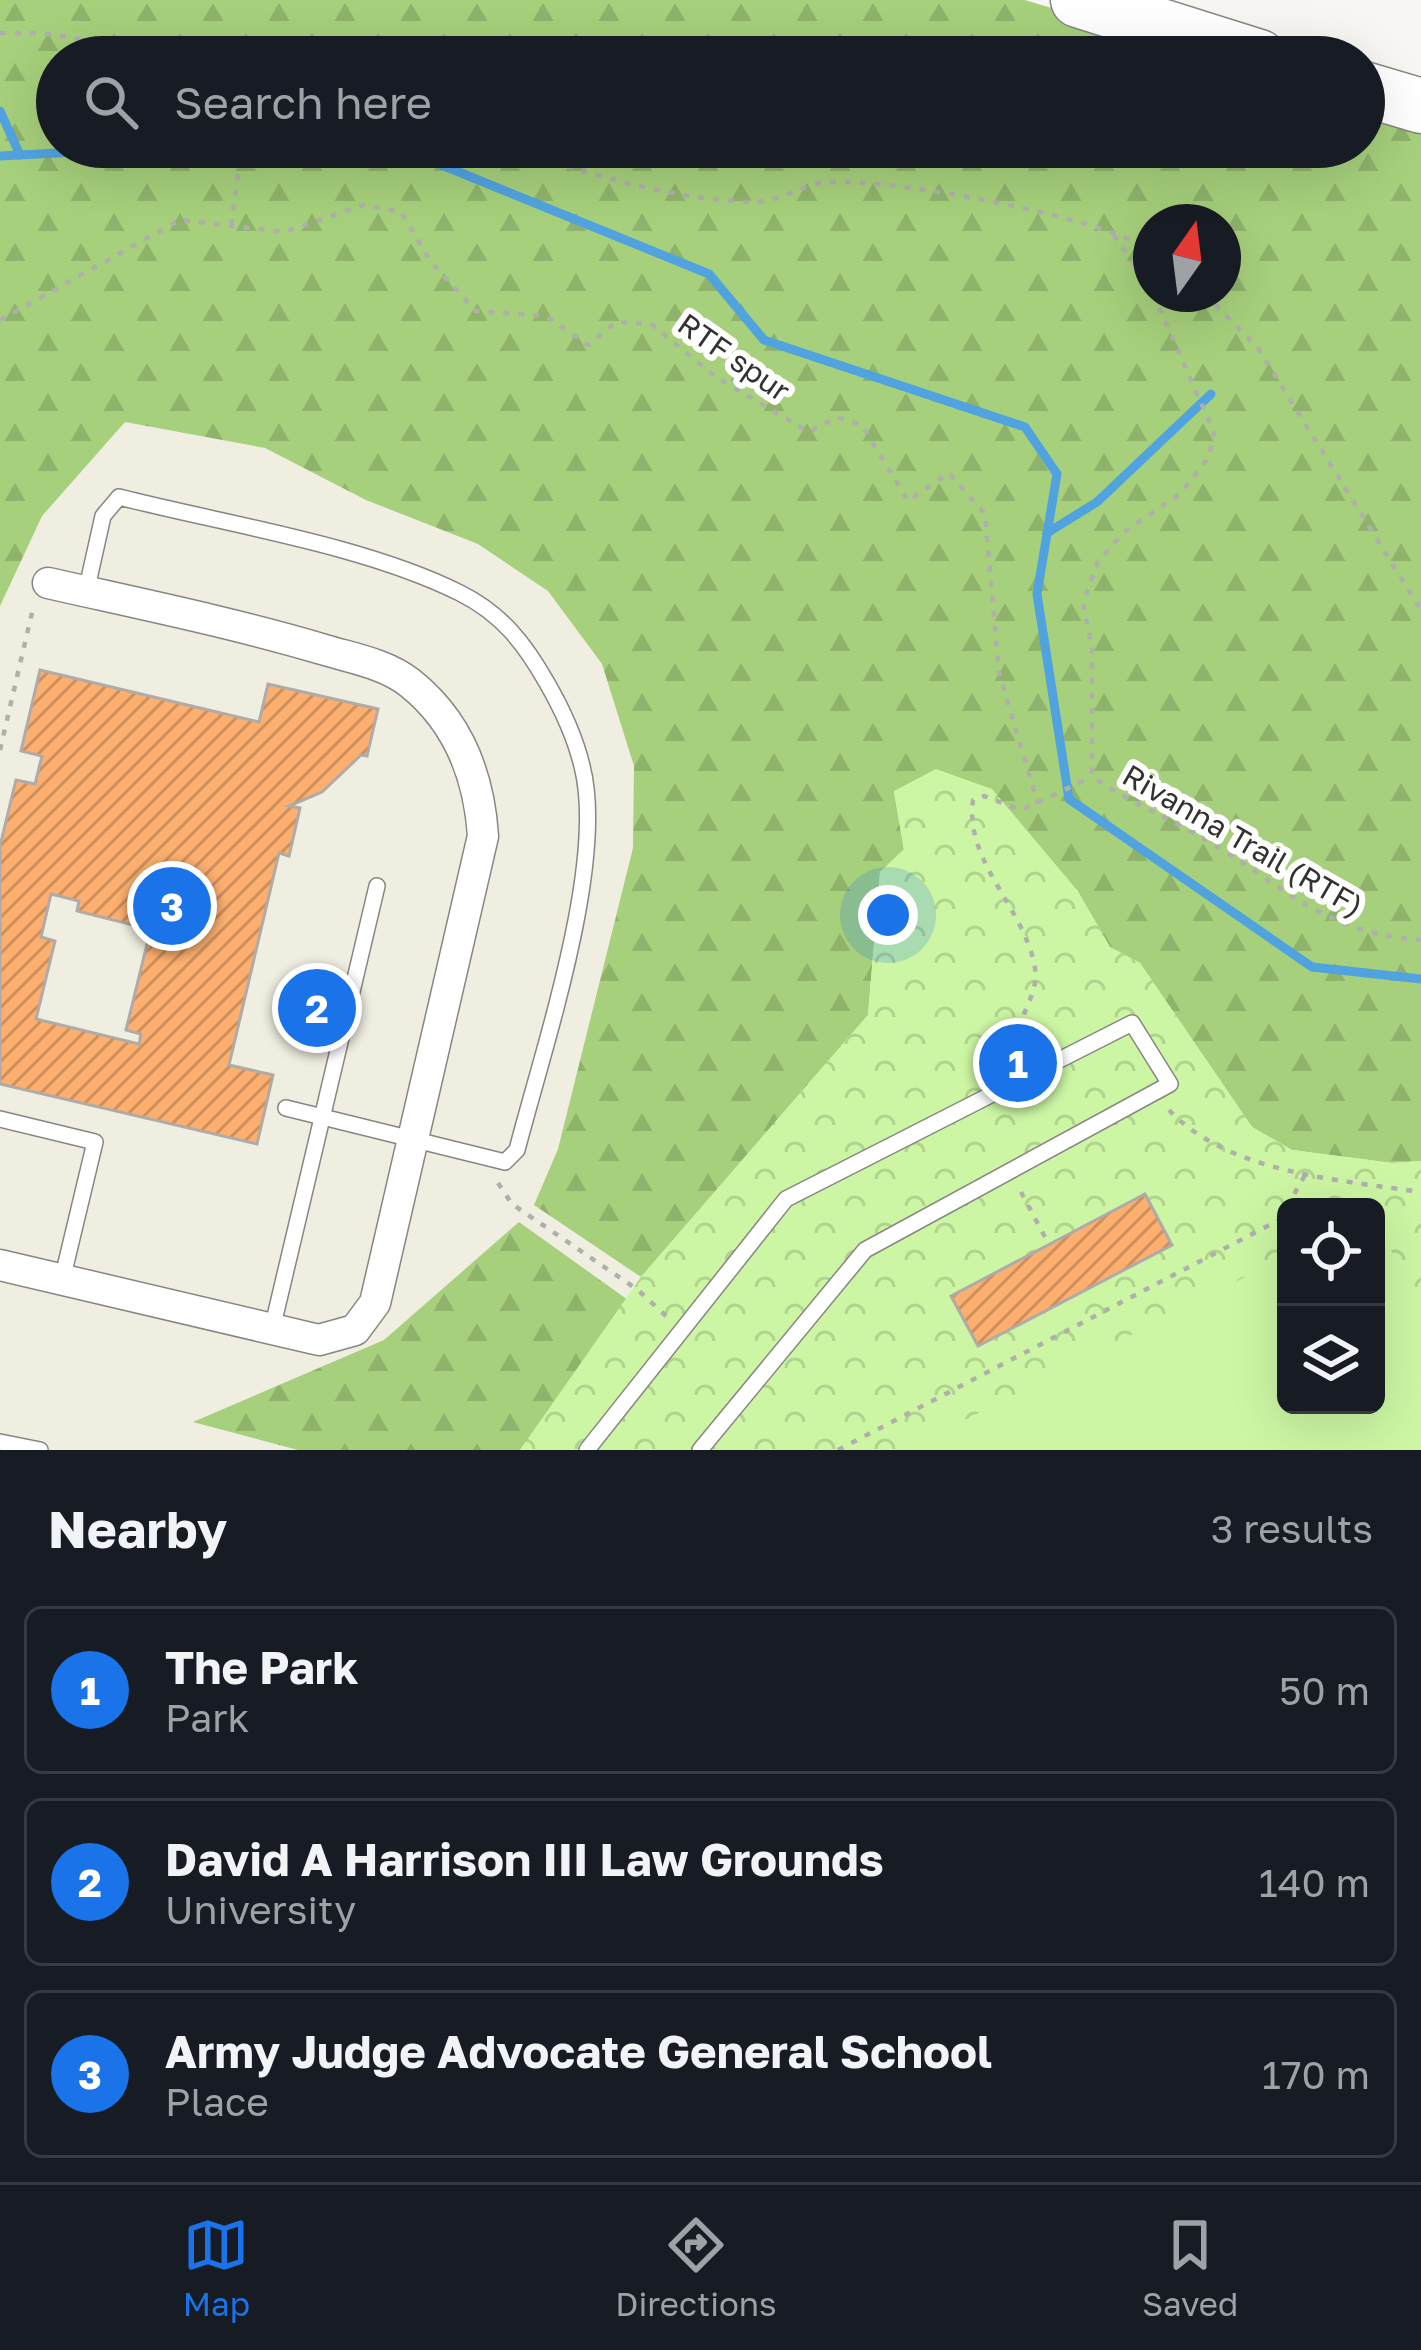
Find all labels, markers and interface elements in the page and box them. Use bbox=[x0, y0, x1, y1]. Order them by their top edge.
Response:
search box bbox=[36, 36, 1385, 168]
icon: search bbox=[78, 69, 144, 135]
text: Search here bbox=[174, 75, 432, 129]
north arrow bbox=[1133, 204, 1241, 312]
street label: RTF spur bbox=[671, 305, 797, 409]
street label: Rivanna Trail (RTF) bbox=[1116, 757, 1370, 923]
pin: 3 bbox=[133, 861, 211, 951]
your location bbox=[858, 885, 918, 945]
pin: 2 bbox=[278, 963, 356, 1053]
pin: 1 bbox=[979, 1018, 1057, 1108]
map controls bbox=[1277, 1198, 1385, 1414]
button: locate bbox=[1277, 1198, 1385, 1306]
button: layers bbox=[1277, 1306, 1385, 1414]
text: Nearby bbox=[48, 1498, 227, 1559]
text: 3 results bbox=[1211, 1505, 1373, 1552]
text: The Park bbox=[165, 1640, 359, 1694]
text: 1 bbox=[80, 1667, 100, 1714]
text: 50 m bbox=[1279, 1667, 1370, 1714]
text: Park bbox=[165, 1694, 249, 1741]
text: David A Harrison III Law Grounds bbox=[165, 1832, 884, 1886]
text: 2 bbox=[78, 1859, 102, 1906]
text: 140 m bbox=[1259, 1859, 1370, 1906]
text: University bbox=[165, 1886, 356, 1933]
text: Army Judge Advocate General School bbox=[165, 2024, 992, 2078]
text: 3 bbox=[78, 2051, 102, 2098]
text: 170 m bbox=[1262, 2051, 1370, 2098]
text: Place bbox=[165, 2078, 269, 2125]
tab: Map bbox=[183, 2212, 250, 2323]
tab: Directions bbox=[615, 2212, 777, 2323]
tab: Saved bbox=[1142, 2212, 1238, 2323]

